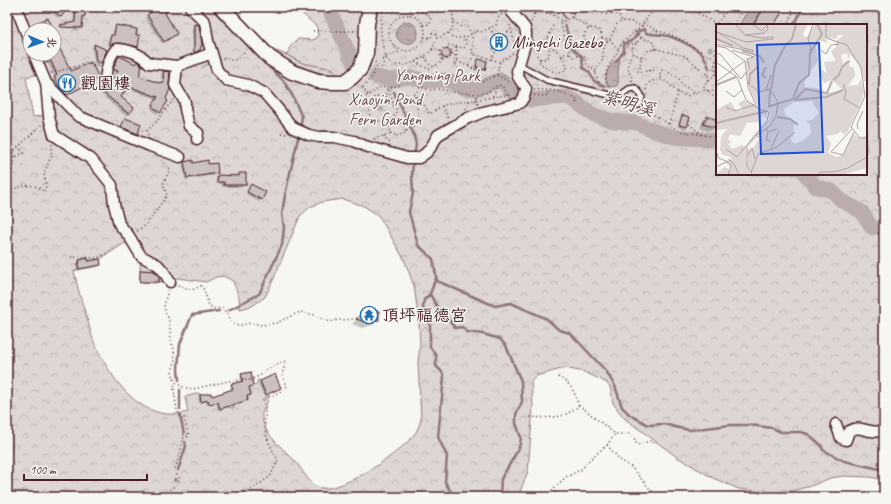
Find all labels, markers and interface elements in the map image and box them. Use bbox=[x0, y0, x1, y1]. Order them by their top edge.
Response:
north arrow bbox=[22, 22, 62, 62]
inset map bbox=[716, 24, 867, 175]
building icon: Mingchi Gazebo bbox=[489, 32, 509, 52]
place label: Mingchi Gazebo bbox=[512, 32, 604, 53]
text: 北 bbox=[45, 37, 59, 48]
park label: Yangming Park bbox=[394, 65, 482, 86]
restaurant icon: 觀園樓 bbox=[57, 73, 77, 93]
place label: 觀園樓 bbox=[80, 73, 131, 94]
water label: 紫明溪 bbox=[599, 85, 658, 121]
park label: Xiaoyin Pond Fern Garden bbox=[348, 89, 424, 130]
temple icon: 頂坪福德宮 bbox=[359, 305, 379, 325]
place label: 頂坪福德宮 bbox=[382, 305, 467, 326]
scale bar bbox=[24, 456, 147, 482]
text: 100 m bbox=[30, 462, 57, 478]

